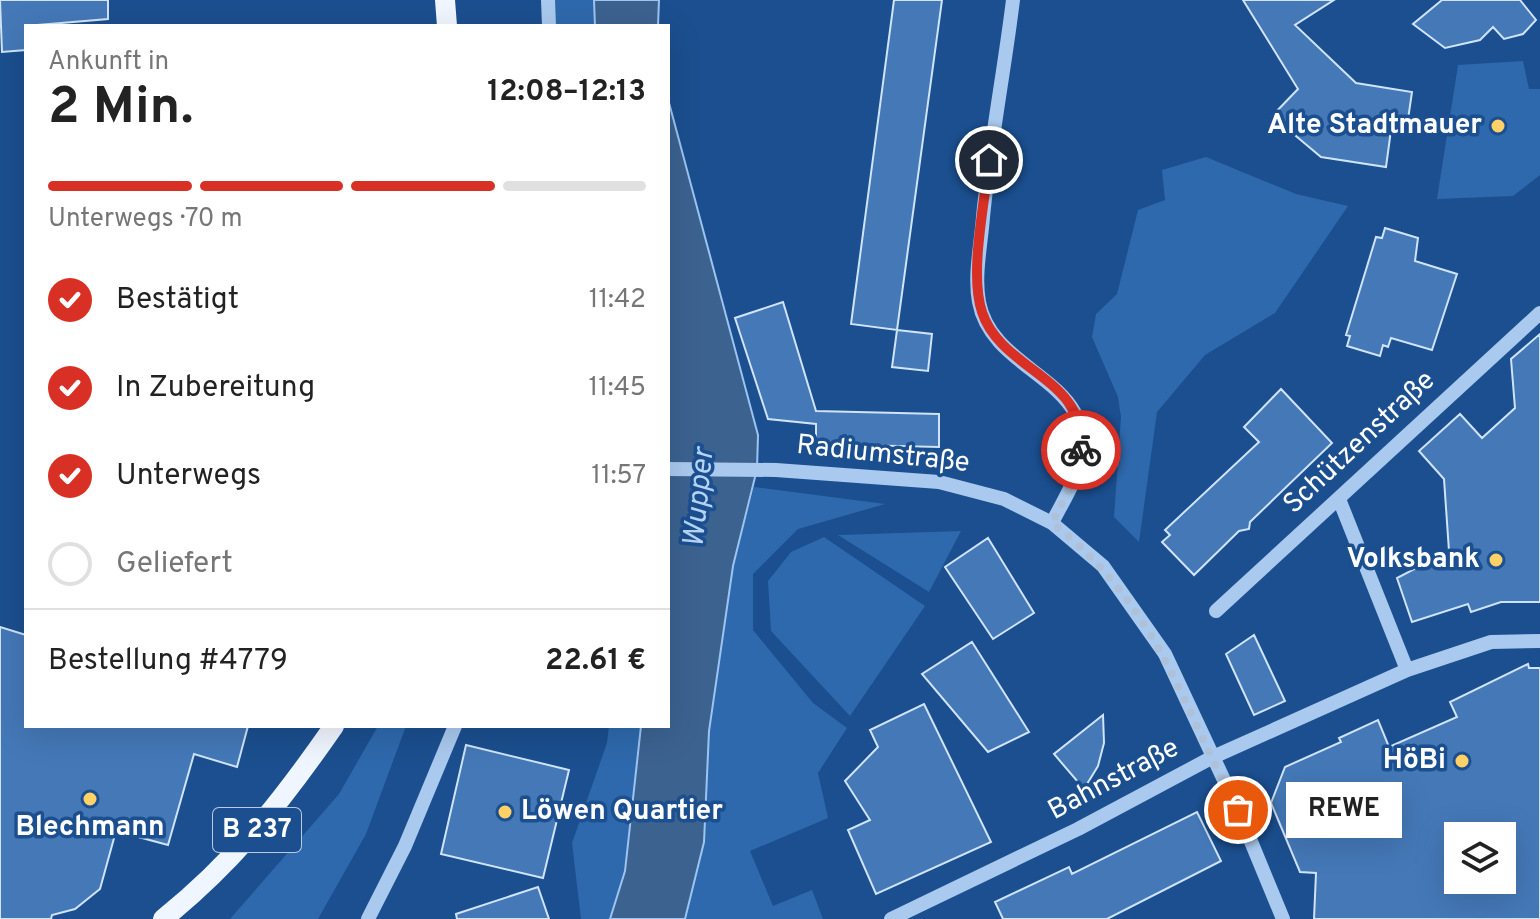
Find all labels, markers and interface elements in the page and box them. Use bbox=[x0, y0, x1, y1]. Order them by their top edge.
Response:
text: Ankunft in bbox=[48, 46, 169, 79]
text: 12:08–12:13 bbox=[487, 74, 646, 111]
text: 2 Min. bbox=[48, 76, 193, 142]
place label: Alte Stadtmauer bbox=[1267, 108, 1482, 144]
marker: Alte Stadtmauer bbox=[1489, 117, 1507, 135]
pin bbox=[955, 126, 1023, 194]
icon: home bbox=[967, 138, 1011, 182]
text: Unterwegs · 70 m bbox=[48, 203, 243, 236]
icon: check bbox=[48, 278, 92, 322]
text: Bestätigt bbox=[116, 282, 239, 319]
text: 11:42 bbox=[589, 284, 646, 317]
street label: Schützenstraße bbox=[1276, 363, 1444, 523]
icon: check bbox=[48, 366, 92, 410]
text: In Zubereitung bbox=[116, 370, 315, 407]
text: 11:45 bbox=[588, 372, 646, 405]
courier bbox=[1041, 410, 1121, 490]
street label: Radiumstraße bbox=[795, 428, 971, 482]
icon: bike bbox=[1059, 428, 1103, 472]
water label: Wupper bbox=[676, 444, 724, 550]
icon: check bbox=[48, 454, 92, 498]
text: Unterwegs bbox=[116, 458, 261, 495]
text: 11:57 bbox=[591, 460, 646, 493]
place label: Volksbank bbox=[1346, 542, 1480, 578]
text: Geliefert bbox=[116, 546, 233, 583]
marker: Volksbank bbox=[1487, 551, 1505, 569]
text: Bestellung #4779 bbox=[48, 643, 288, 680]
text: 22.61 € bbox=[545, 643, 646, 680]
street label: Bahnstraße bbox=[1042, 731, 1186, 829]
place label: HöBi bbox=[1383, 743, 1446, 779]
marker: HöBi bbox=[1453, 752, 1471, 770]
pin bbox=[1204, 776, 1272, 844]
callout: REWE bbox=[1286, 782, 1402, 838]
icon: bag bbox=[1216, 788, 1260, 832]
marker: Blechmann bbox=[81, 790, 99, 808]
text: REWE bbox=[1308, 793, 1380, 826]
place label: Löwen Quartier bbox=[521, 794, 723, 830]
marker: Löwen Quartier bbox=[496, 803, 514, 821]
road number: B 237 bbox=[213, 808, 301, 852]
place label: Blechmann bbox=[15, 810, 165, 846]
map controls bbox=[1444, 822, 1516, 894]
button: layers bbox=[1444, 822, 1516, 894]

